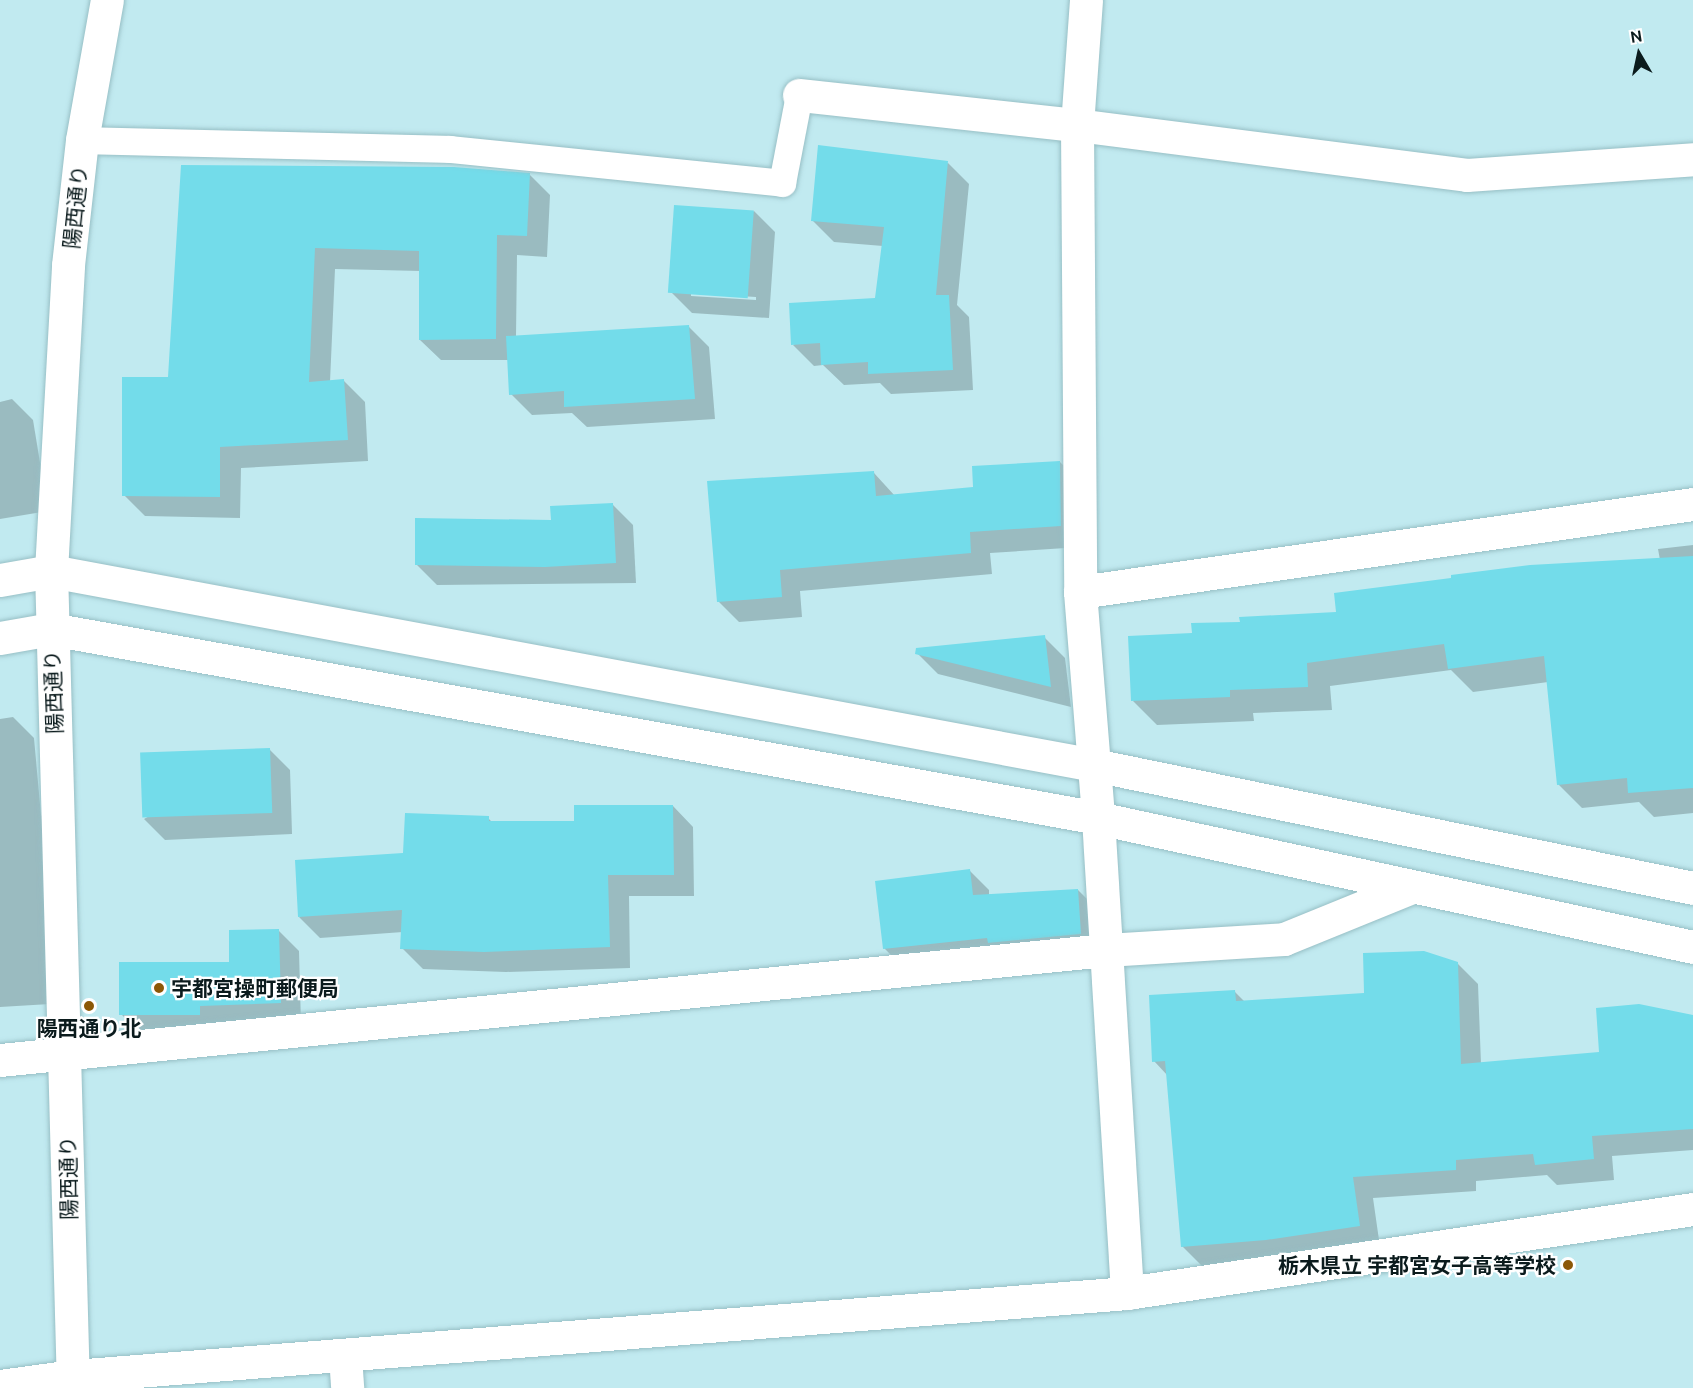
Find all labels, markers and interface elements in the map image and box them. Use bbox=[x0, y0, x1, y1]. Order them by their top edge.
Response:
north arrow bbox=[1609, 24, 1669, 84]
text: N bbox=[1629, 26, 1643, 46]
street label: 陽西通り bbox=[58, 164, 92, 250]
street label: 陽西通り bbox=[39, 650, 67, 734]
place label: 宇都宮操町郵便局 bbox=[171, 975, 339, 1001]
marker: 宇都宮操町郵便局 bbox=[152, 981, 166, 995]
marker: 陽西通り北 bbox=[82, 999, 96, 1013]
place label: 陽西通り北 bbox=[37, 1015, 141, 1041]
street label: 陽西通り bbox=[55, 1136, 81, 1220]
place label: 栃木県立 宇都宮女子高等学校 bbox=[1278, 1252, 1556, 1278]
marker: 栃木県立 宇都宮女子高等学校 bbox=[1561, 1258, 1575, 1272]

